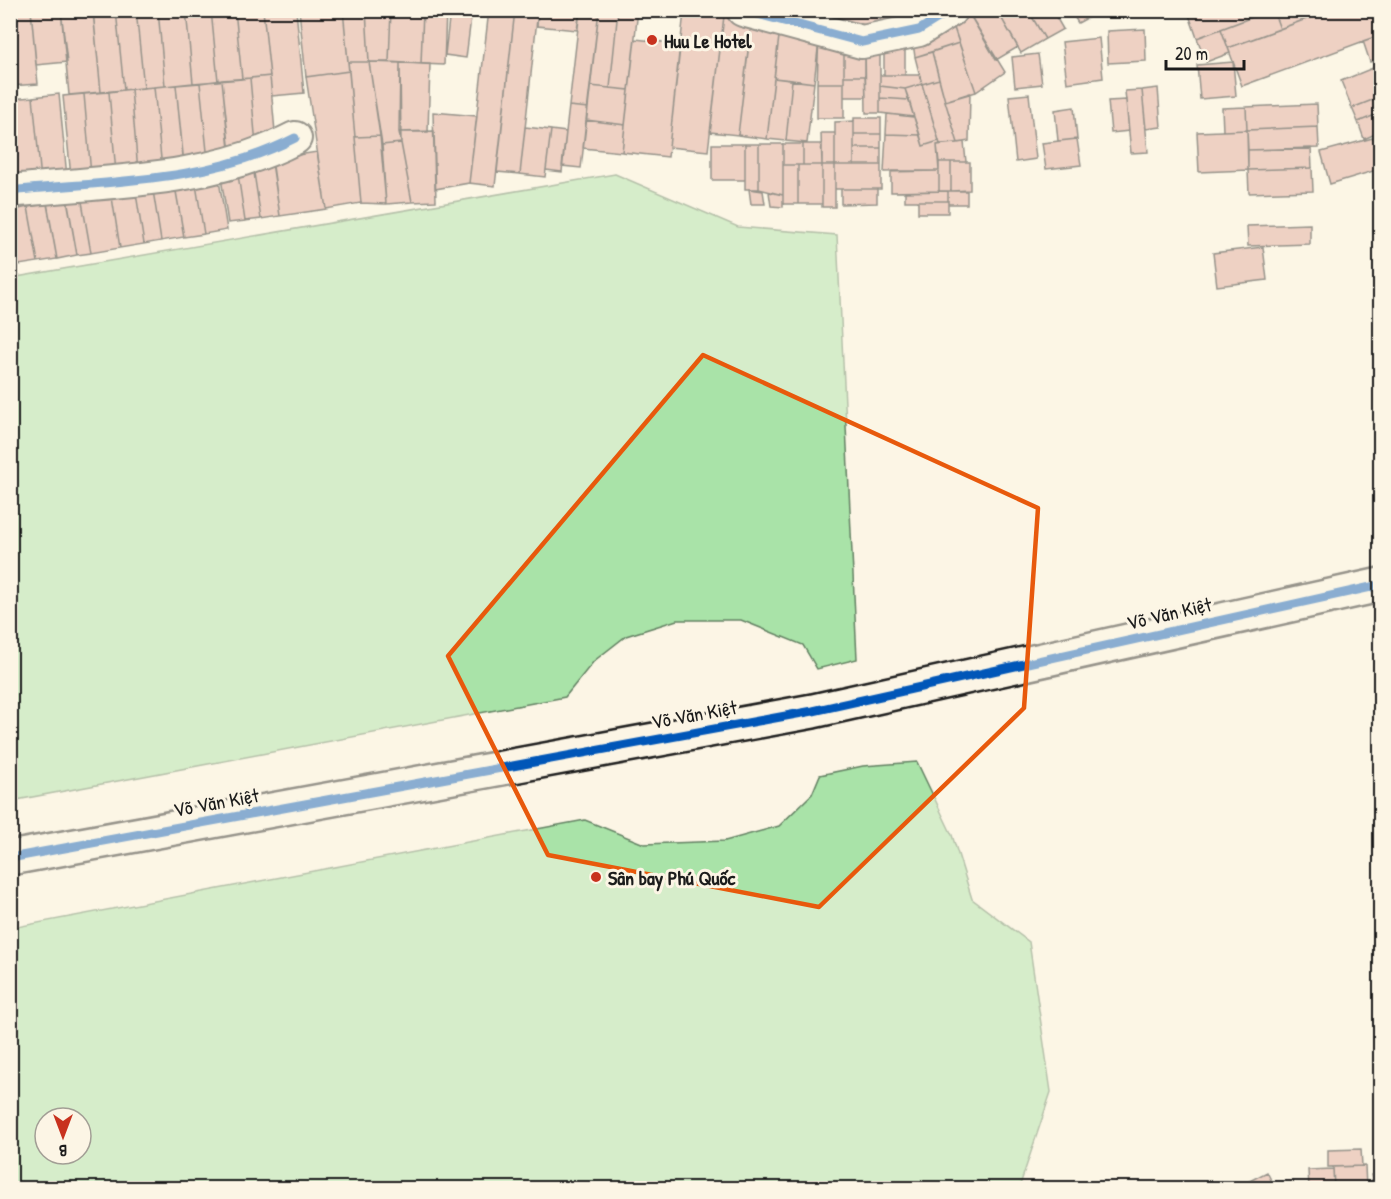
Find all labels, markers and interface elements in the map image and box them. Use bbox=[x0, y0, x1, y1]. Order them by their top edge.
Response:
place label: Huu Le Hotel bbox=[664, 27, 752, 54]
marker: Huu Le Hotel bbox=[645, 33, 659, 47]
scale bar bbox=[1166, 33, 1244, 71]
text: 20 m bbox=[1175, 41, 1208, 66]
street label: Võ Văn Kiệt bbox=[1124, 590, 1215, 636]
street label: Võ Văn Kiệt bbox=[649, 693, 740, 735]
street label: Võ Văn Kiệt bbox=[171, 781, 262, 823]
place label: Sân bay Phú Quốc bbox=[608, 864, 737, 892]
marker: Sân bay Phú Quốc bbox=[589, 870, 603, 884]
north arrow bbox=[33, 1106, 93, 1166]
text: B bbox=[59, 1140, 67, 1162]

